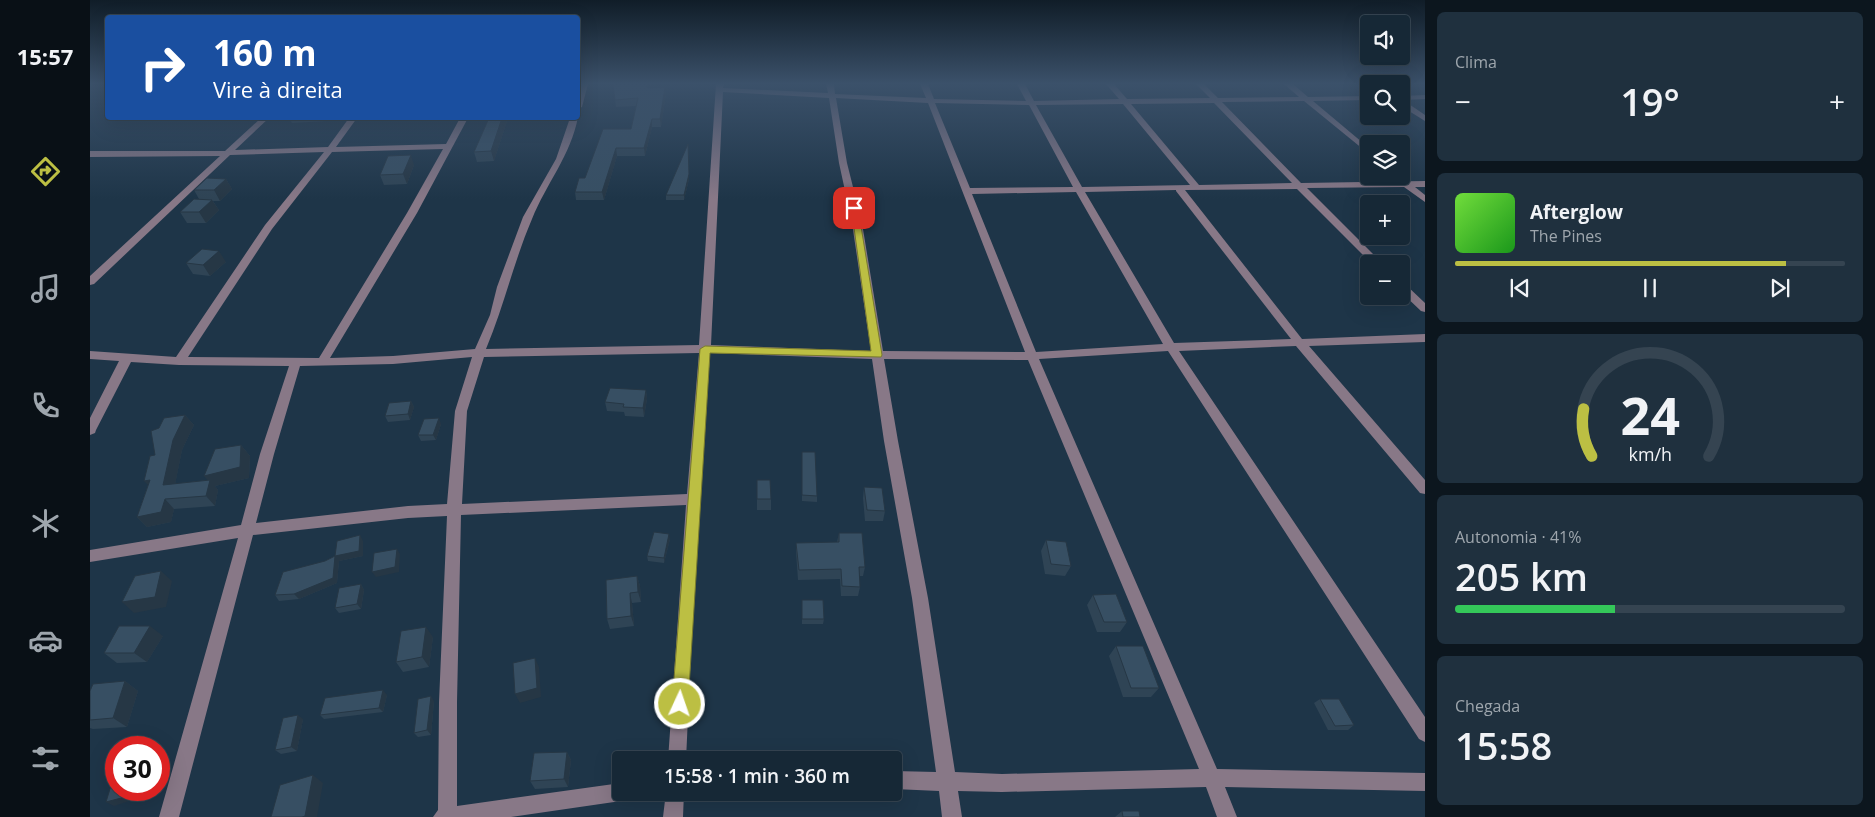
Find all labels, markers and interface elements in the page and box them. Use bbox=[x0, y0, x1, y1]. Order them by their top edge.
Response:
map controls bbox=[1360, 15, 1410, 305]
button: sound bbox=[1360, 15, 1410, 65]
text: 160 m bbox=[213, 29, 317, 76]
icon: right bbox=[130, 35, 195, 100]
text: 15:57 bbox=[17, 41, 73, 71]
text: Clima bbox=[1455, 51, 1497, 73]
text: Vire à direita bbox=[213, 74, 343, 104]
button: search bbox=[1360, 75, 1410, 125]
text: 19° bbox=[1620, 75, 1680, 127]
text: − bbox=[1455, 82, 1471, 120]
text: + bbox=[1829, 82, 1845, 120]
button: layers bbox=[1360, 135, 1410, 185]
icon: directions bbox=[28, 154, 63, 189]
pin bbox=[833, 187, 875, 229]
icon: arrive bbox=[840, 194, 868, 222]
button: + bbox=[1360, 195, 1410, 245]
text: Afterglow bbox=[1530, 199, 1623, 225]
text: The Pines bbox=[1530, 225, 1602, 247]
button: − bbox=[1360, 255, 1410, 305]
icon: music bbox=[28, 271, 63, 306]
icon: previous bbox=[1506, 274, 1534, 302]
icon: pause bbox=[1636, 274, 1664, 302]
icon: next bbox=[1766, 274, 1794, 302]
text: 24 bbox=[1620, 379, 1680, 450]
icon: phone bbox=[28, 388, 63, 423]
text: km/h bbox=[1628, 442, 1672, 466]
icon: climate bbox=[28, 506, 63, 541]
text: Autonomia · 41% bbox=[1455, 526, 1581, 548]
text: 205 km bbox=[1455, 550, 1588, 602]
icon: car bbox=[28, 623, 63, 658]
position arrow bbox=[653, 677, 705, 729]
text: Chegada bbox=[1455, 695, 1520, 717]
text: 15:58 bbox=[1455, 719, 1552, 771]
speed limit sign: 30 bbox=[105, 736, 170, 801]
icon: filters bbox=[28, 741, 63, 776]
text: 15:58 · 1 min · 360 m bbox=[664, 763, 850, 789]

